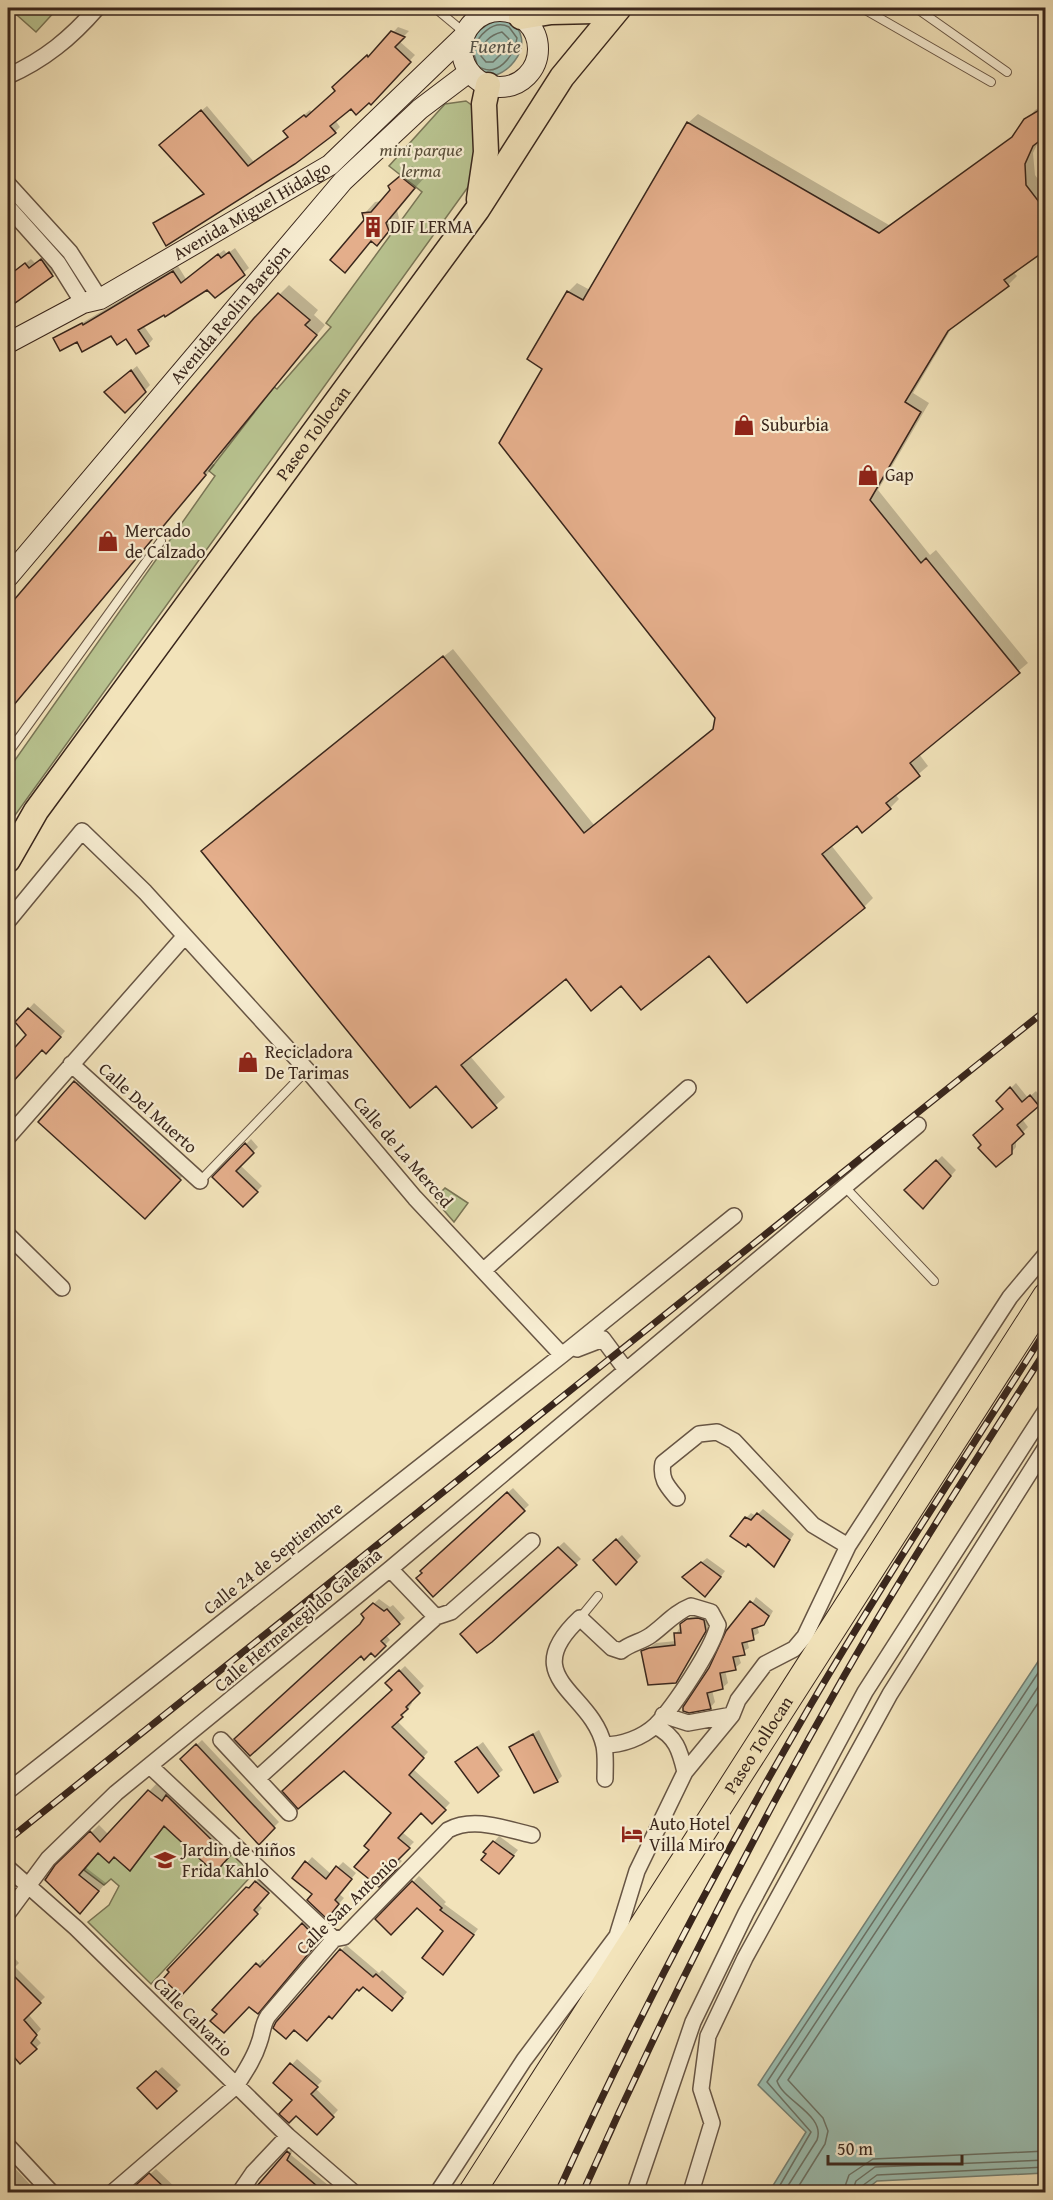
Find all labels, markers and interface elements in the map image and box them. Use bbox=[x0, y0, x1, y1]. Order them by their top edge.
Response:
water label: Fuente bbox=[468, 31, 521, 60]
park label: mini parque lerma bbox=[379, 136, 463, 184]
street label: Avenida Miguel Hidalgo bbox=[167, 154, 335, 267]
place label: DIF LERMA bbox=[390, 213, 473, 240]
building icon: DIF LERMA bbox=[361, 215, 385, 239]
street label: Avenida Reolin Barejon bbox=[163, 239, 297, 390]
street label: Paseo Tollocan bbox=[269, 380, 357, 486]
place label: Suburbia bbox=[761, 411, 829, 438]
shop icon: Suburbia bbox=[732, 413, 756, 437]
place label: Gap bbox=[885, 461, 914, 488]
shop icon: Gap bbox=[856, 463, 880, 487]
place label: Mercado de Calzado bbox=[125, 517, 206, 565]
shop icon: Mercado de Calzado bbox=[96, 529, 120, 553]
place label: Recicladora De Tarimas bbox=[265, 1038, 353, 1086]
shop icon: Recicladora De Tarimas bbox=[236, 1050, 260, 1074]
street label: Calle Del Muerto bbox=[93, 1056, 204, 1160]
street label: Calle de La Merced bbox=[347, 1090, 460, 1214]
street label: Calle 24 de Septiembre bbox=[197, 1494, 348, 1621]
street label: Calle Hermenegildo Galeana bbox=[208, 1541, 388, 1698]
street label: Paseo Tollocan bbox=[717, 1690, 799, 1799]
place label: Auto Hotel Villa Miro bbox=[649, 1810, 730, 1858]
hotel icon: Auto Hotel Villa Miro bbox=[620, 1822, 644, 1846]
place label: Jardin de niños Frida Kahlo bbox=[180, 1836, 296, 1884]
school or university icon: Jardin de niños Frida Kahlo bbox=[153, 1848, 177, 1872]
street label: Calle San Antonio bbox=[289, 1849, 404, 1961]
street label: Calle Calvario bbox=[147, 1971, 239, 2063]
scale bar bbox=[828, 2128, 962, 2166]
text: 50 m bbox=[837, 2135, 873, 2162]

